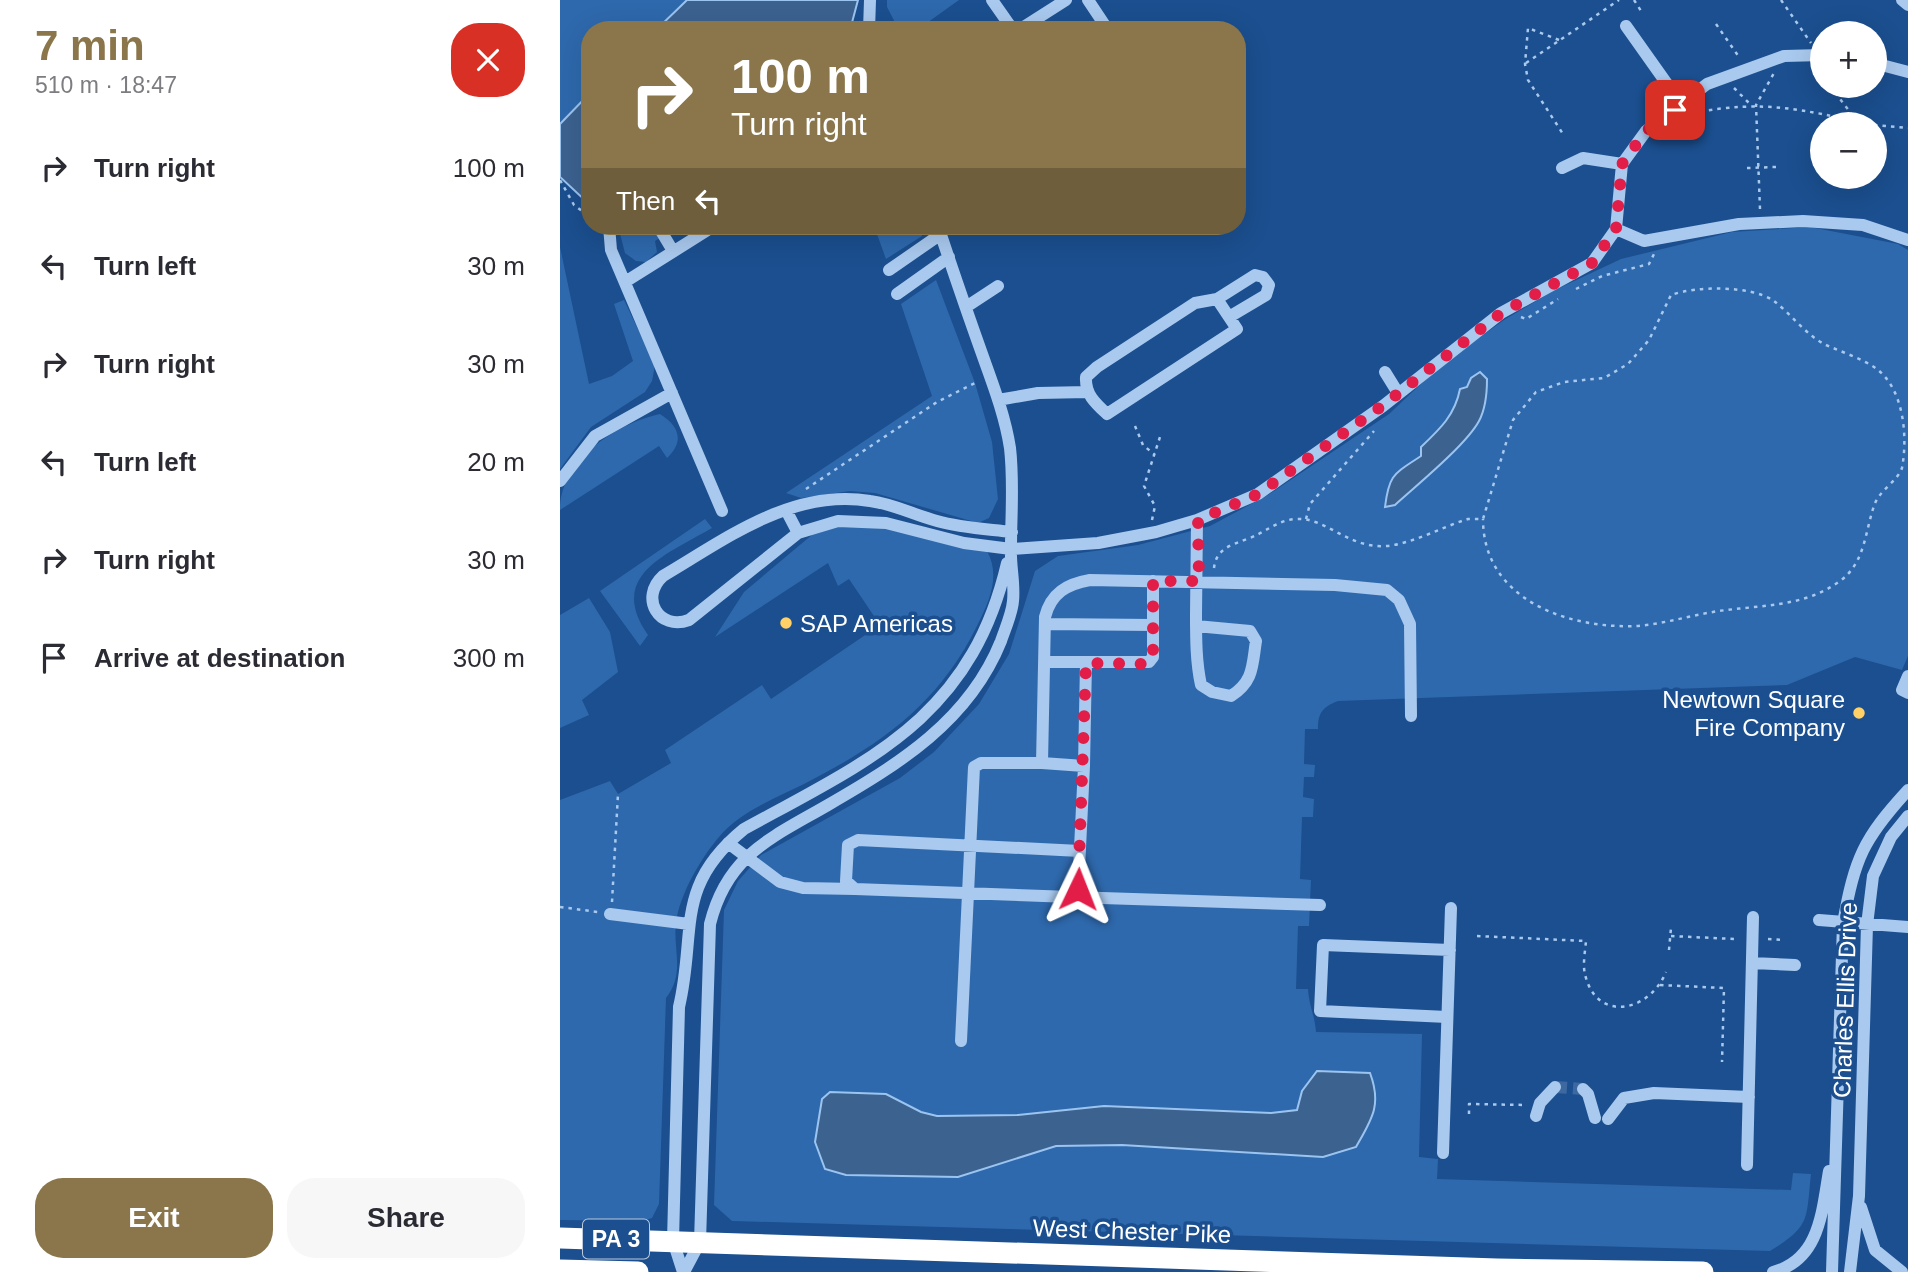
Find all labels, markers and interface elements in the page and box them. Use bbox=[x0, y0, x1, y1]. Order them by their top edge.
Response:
map controls bbox=[1810, 21, 1887, 189]
button: + bbox=[1810, 21, 1887, 98]
text: 7 min bbox=[35, 22, 145, 69]
button: close bbox=[451, 23, 525, 97]
icon: right bbox=[616, 49, 707, 140]
text: 100 m bbox=[731, 49, 870, 103]
text: 510 m · 18:47 bbox=[35, 72, 177, 98]
pin bbox=[1645, 80, 1705, 140]
icon: arrive bbox=[1656, 91, 1694, 129]
text: Turn right bbox=[731, 106, 867, 142]
button: − bbox=[1810, 112, 1887, 189]
icon: right bbox=[35, 149, 73, 187]
text: Turn right bbox=[94, 153, 215, 183]
text: 100 m bbox=[453, 153, 525, 183]
icon: left bbox=[689, 182, 727, 220]
text: Then bbox=[616, 186, 675, 216]
icon: left bbox=[35, 247, 73, 285]
text: Turn left bbox=[94, 251, 196, 281]
text: 30 m bbox=[467, 251, 525, 281]
icon: right bbox=[35, 345, 73, 383]
text: Turn right bbox=[94, 349, 215, 379]
text: 30 m bbox=[467, 349, 525, 379]
icon: left bbox=[35, 443, 73, 481]
text: Turn left bbox=[94, 447, 196, 477]
text: 20 m bbox=[467, 447, 525, 477]
icon: right bbox=[35, 541, 73, 579]
text: Turn right bbox=[94, 545, 215, 575]
text: 30 m bbox=[467, 545, 525, 575]
place label: SAP Americas bbox=[800, 610, 953, 637]
marker: SAP Americas bbox=[778, 615, 794, 631]
icon: arrive bbox=[35, 639, 73, 677]
text: Arrive at destination bbox=[94, 643, 345, 673]
text: 300 m bbox=[453, 643, 525, 673]
place label: Newtown Square Fire Company bbox=[1662, 686, 1845, 741]
marker: Newtown Square Fire Company bbox=[1851, 705, 1867, 721]
position arrow bbox=[1041, 852, 1115, 926]
street label: Charles Ellis Drive bbox=[1828, 902, 1862, 1098]
button: Exit bbox=[35, 1178, 273, 1258]
button: Share bbox=[287, 1178, 525, 1258]
street label: West Chester Pike bbox=[1032, 1214, 1232, 1248]
road number: PA 3 bbox=[583, 1220, 649, 1258]

